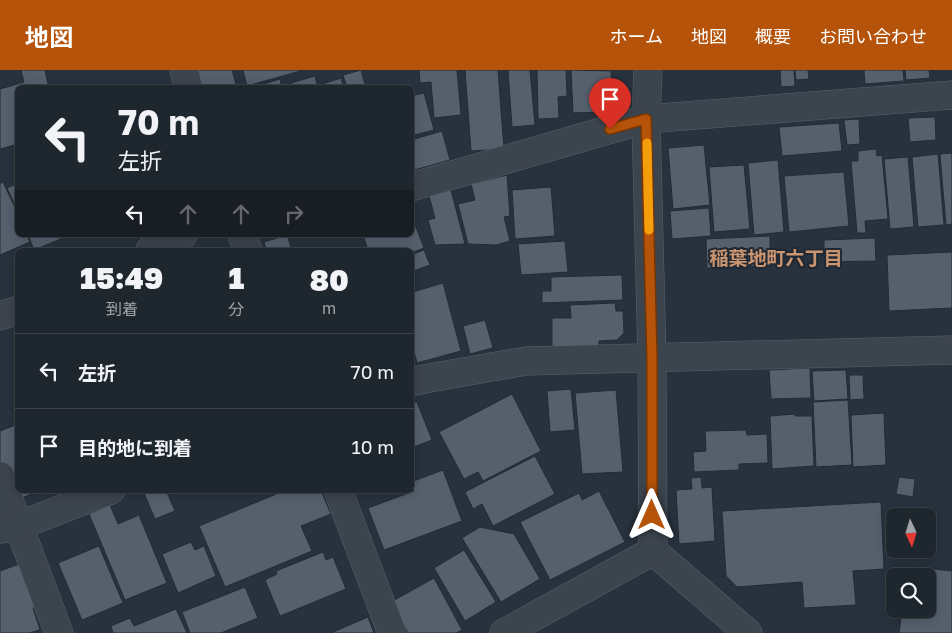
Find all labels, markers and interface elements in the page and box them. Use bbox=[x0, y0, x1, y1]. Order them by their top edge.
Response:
text: 地図 bbox=[25, 22, 73, 51]
text: ホーム bbox=[610, 25, 663, 47]
text: 地図 bbox=[691, 25, 727, 47]
text: 概要 bbox=[755, 25, 791, 47]
text: お問い合わせ bbox=[819, 25, 927, 47]
pin bbox=[589, 78, 631, 129]
icon: arrive bbox=[596, 85, 624, 113]
text: 70 m bbox=[118, 101, 199, 143]
icon: left bbox=[35, 105, 100, 170]
text: 左折 bbox=[118, 147, 162, 174]
icon: left bbox=[121, 200, 149, 228]
icon: ahead bbox=[174, 200, 202, 228]
icon: ahead bbox=[227, 200, 255, 228]
icon: right bbox=[280, 200, 308, 228]
district label: 稲葉地町六丁目 bbox=[709, 246, 843, 269]
text: 15:49 bbox=[80, 260, 163, 296]
text: 1 bbox=[228, 260, 244, 296]
text: 80 bbox=[309, 262, 349, 298]
text: m bbox=[322, 298, 336, 318]
text: 到着 bbox=[106, 299, 138, 319]
text: 分 bbox=[228, 299, 244, 319]
icon: left bbox=[35, 357, 63, 385]
text: 70 m bbox=[351, 360, 394, 383]
text: 左折 bbox=[78, 361, 116, 384]
icon: arrive bbox=[35, 432, 63, 460]
text: 10 m bbox=[351, 435, 394, 458]
text: 目的地に到着 bbox=[78, 436, 192, 459]
position arrow bbox=[625, 488, 677, 540]
north arrow bbox=[886, 508, 936, 558]
map controls bbox=[886, 508, 936, 618]
button: search bbox=[886, 568, 936, 618]

